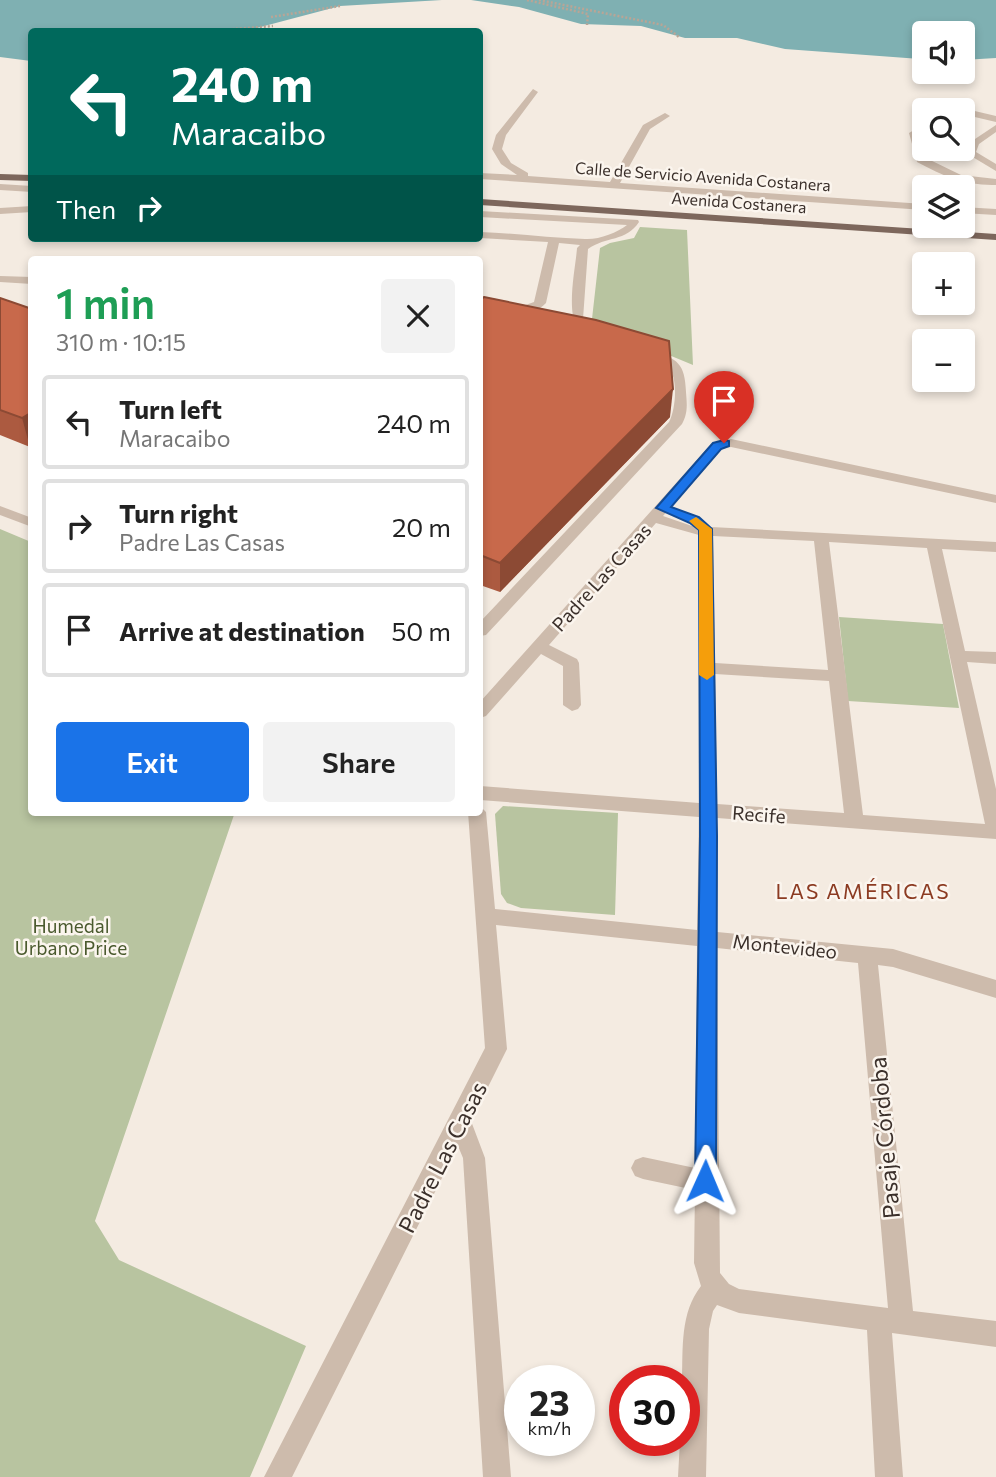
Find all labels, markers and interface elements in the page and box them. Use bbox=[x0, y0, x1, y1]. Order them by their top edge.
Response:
map controls bbox=[912, 21, 975, 392]
button: sound bbox=[912, 21, 975, 84]
text: 240 m bbox=[171, 52, 313, 112]
icon: left bbox=[56, 56, 147, 147]
button: search bbox=[912, 98, 975, 161]
text: Maracaibo bbox=[171, 112, 326, 152]
street label: Calle de Servicio Avenida Costanera bbox=[574, 158, 832, 194]
button: layers bbox=[912, 175, 975, 238]
street label: Avenida Costanera bbox=[671, 188, 807, 216]
icon: right bbox=[130, 189, 168, 227]
text: Then bbox=[56, 193, 116, 224]
button: + bbox=[912, 252, 975, 315]
text: 1 min bbox=[56, 276, 155, 328]
button: close bbox=[381, 279, 455, 353]
text: 310 m · 10:15 bbox=[56, 328, 186, 356]
button: − bbox=[912, 329, 975, 392]
pin bbox=[694, 371, 754, 443]
icon: arrive bbox=[705, 382, 743, 420]
text: Turn left bbox=[119, 393, 222, 424]
icon: left bbox=[60, 403, 98, 441]
text: 240 m bbox=[377, 407, 451, 438]
text: Maracaibo bbox=[119, 424, 230, 452]
text: Turn right bbox=[119, 497, 238, 528]
icon: right bbox=[60, 507, 98, 545]
text: 20 m bbox=[392, 511, 451, 542]
street label: Padre Las Casas bbox=[547, 518, 655, 636]
text: Padre Las Casas bbox=[119, 528, 285, 556]
icon: arrive bbox=[60, 611, 98, 649]
text: Arrive at destination bbox=[119, 615, 365, 646]
text: 50 m bbox=[391, 615, 451, 646]
button: Exit bbox=[56, 722, 249, 802]
button: Share bbox=[263, 722, 455, 802]
street label: Recife bbox=[732, 801, 786, 827]
district label: LAS AMÉRICAS bbox=[775, 878, 951, 903]
park label: Humedal Urbano Price bbox=[15, 914, 127, 959]
street label: Montevideo bbox=[732, 929, 838, 963]
street label: Pasaje Córdoba bbox=[863, 1056, 905, 1220]
street label: Padre Las Casas bbox=[392, 1077, 492, 1237]
position arrow bbox=[668, 1144, 742, 1218]
speed limit sign: 30 bbox=[609, 1365, 700, 1456]
text: 23 bbox=[529, 1380, 570, 1423]
text: km/h bbox=[528, 1417, 571, 1439]

